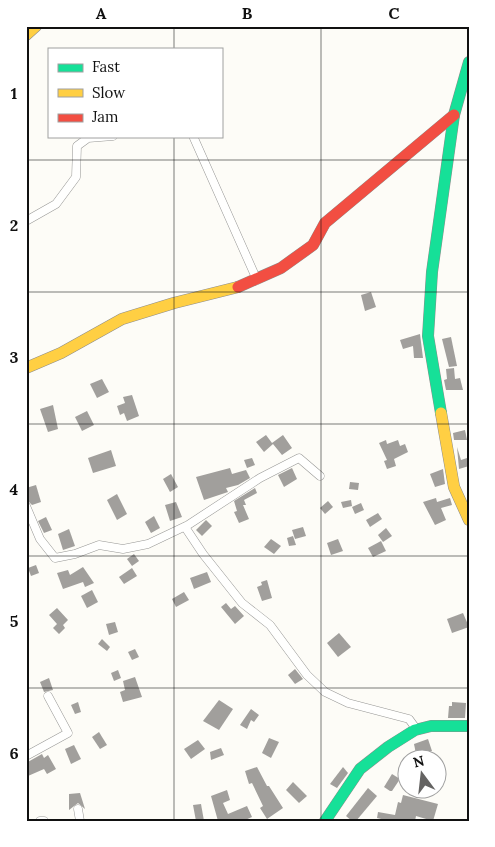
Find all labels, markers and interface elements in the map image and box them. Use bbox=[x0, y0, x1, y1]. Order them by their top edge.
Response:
text: A bbox=[96, 3, 107, 23]
text: B bbox=[242, 3, 253, 23]
text: C bbox=[388, 3, 400, 23]
legend bbox=[48, 48, 222, 138]
text: Fast bbox=[92, 57, 120, 76]
text: 1 bbox=[11, 83, 17, 103]
text: Slow bbox=[92, 83, 125, 102]
text: Jam bbox=[91, 107, 119, 126]
text: 2 bbox=[10, 215, 18, 235]
text: 3 bbox=[10, 347, 19, 367]
text: 4 bbox=[10, 479, 19, 499]
text: 5 bbox=[10, 611, 19, 631]
text: 6 bbox=[9, 743, 19, 763]
north arrow bbox=[398, 750, 448, 800]
text: N bbox=[411, 751, 426, 772]

